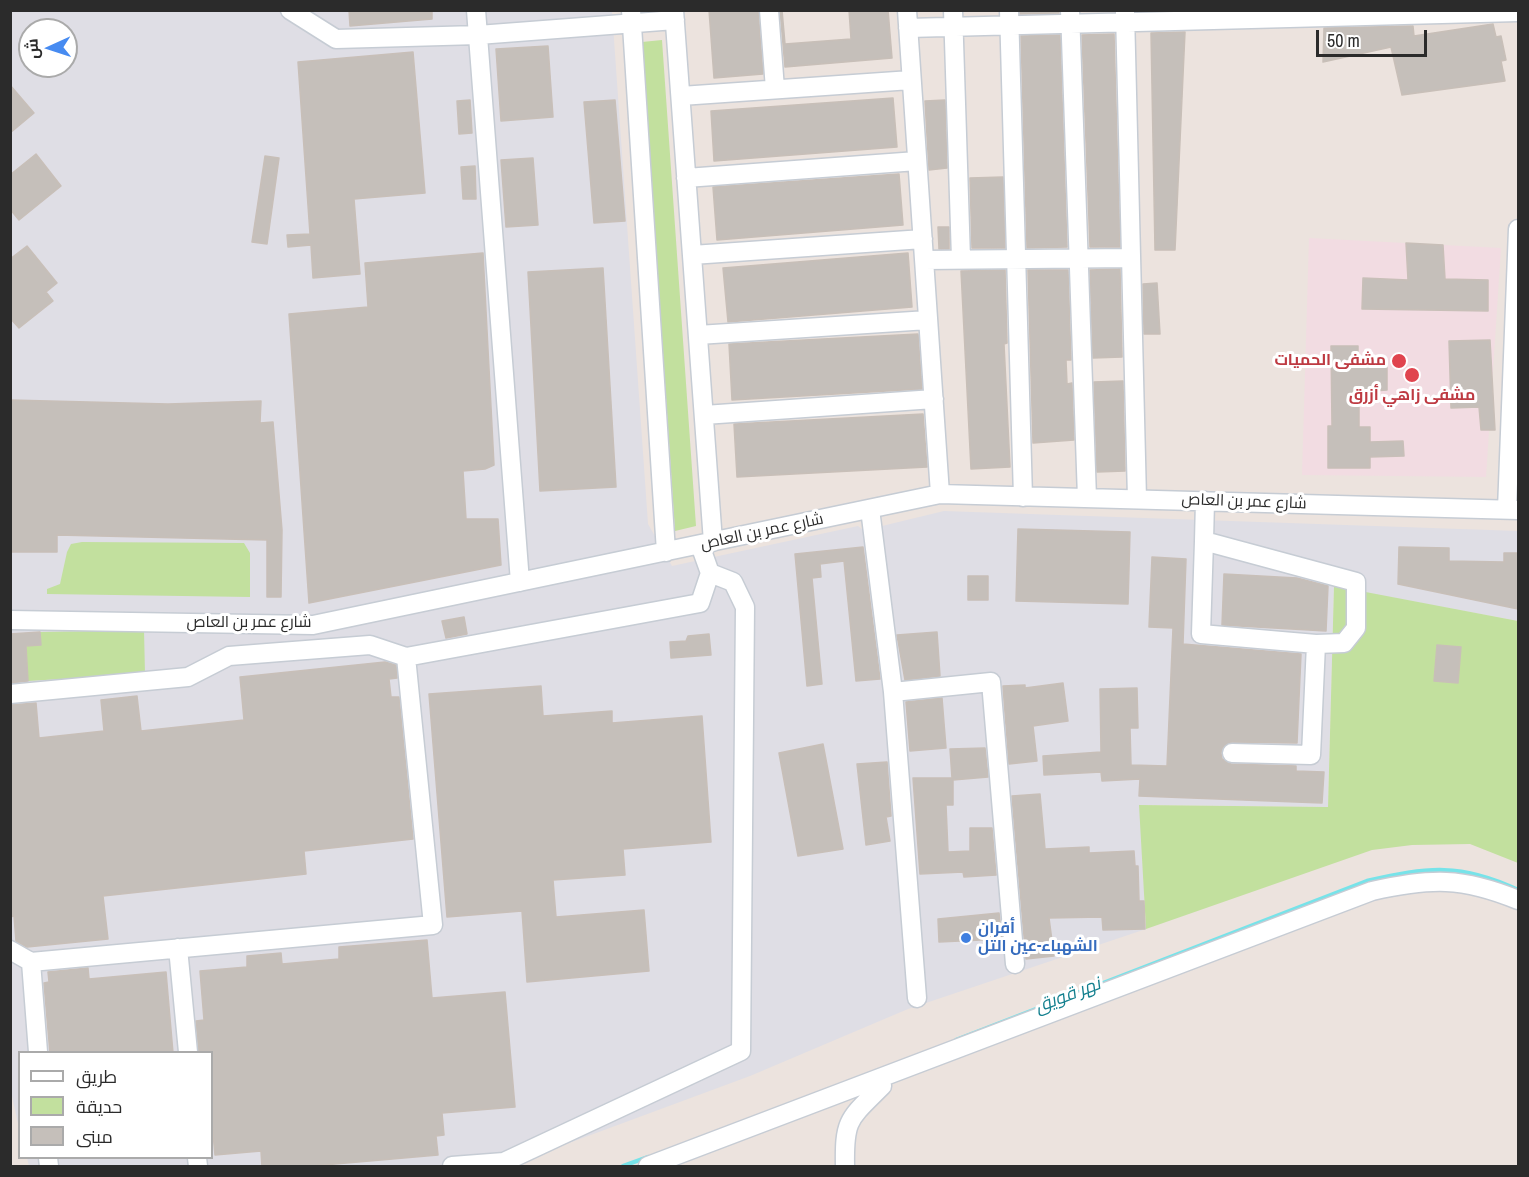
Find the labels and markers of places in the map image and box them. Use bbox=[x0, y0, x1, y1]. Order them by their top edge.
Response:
place label: مشفى الحميات bbox=[1274, 351, 1386, 371]
marker: مشفى الحميات bbox=[1390, 352, 1408, 370]
marker: مشفى زاهي أزرق bbox=[1403, 366, 1421, 384]
place label: مشفى زاهي أزرق bbox=[1349, 386, 1475, 406]
place label: أفران الشهباء-عين التل bbox=[978, 919, 1098, 957]
marker: أفران الشهباء-عين التل bbox=[959, 931, 973, 945]

